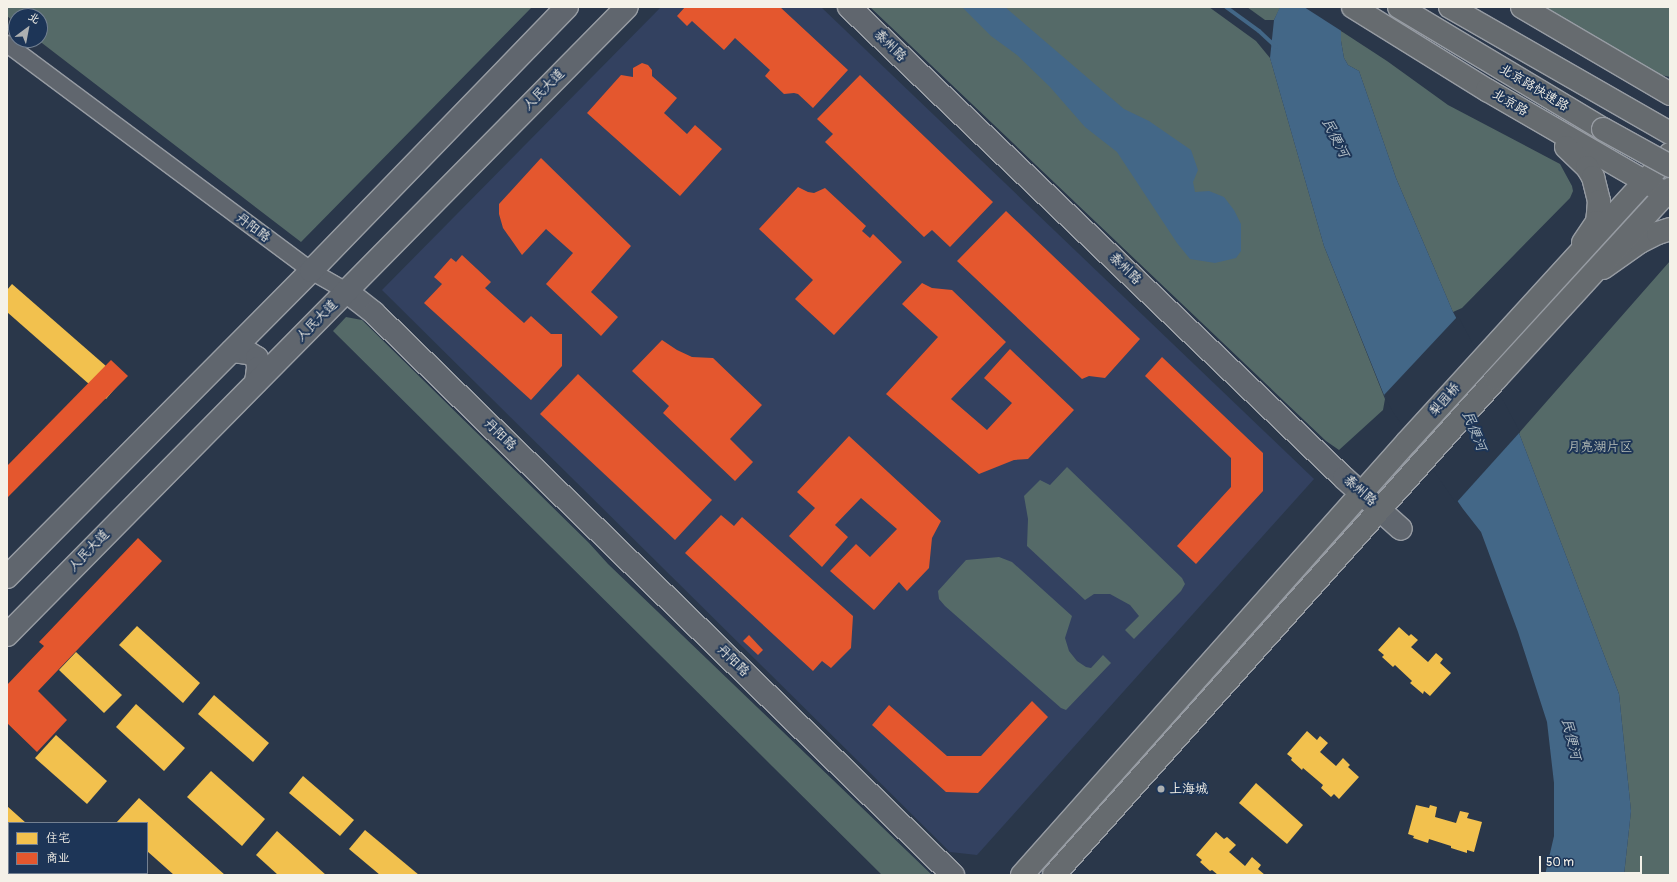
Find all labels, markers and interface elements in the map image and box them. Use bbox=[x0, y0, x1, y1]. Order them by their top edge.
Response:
north arrow bbox=[8, 8, 48, 48]
text: 北 bbox=[26, 10, 42, 27]
street label: 泰州路 bbox=[871, 27, 909, 65]
street label: 北京路快速路 bbox=[1497, 61, 1571, 115]
street label: 人民大道 bbox=[520, 66, 568, 114]
street label: 北京路 bbox=[1489, 86, 1531, 120]
water label: 民便河 bbox=[1318, 115, 1352, 161]
street label: 丹阳路 bbox=[233, 210, 273, 246]
street label: 泰州路 bbox=[1106, 250, 1144, 288]
street label: 人民大道 bbox=[293, 297, 341, 345]
street label: 梨园桥 bbox=[1426, 380, 1464, 420]
water label: 民便河 bbox=[1458, 408, 1490, 454]
street label: 丹阳路 bbox=[481, 416, 519, 454]
park label: 月亮湖片区 bbox=[1568, 439, 1632, 455]
street label: 泰州路 bbox=[1340, 472, 1380, 510]
street label: 人民大道 bbox=[65, 527, 113, 575]
street label: 丹阳路 bbox=[714, 642, 752, 680]
water label: 民便河 bbox=[1558, 717, 1584, 761]
place label: 上海城 bbox=[1169, 781, 1208, 797]
marker: 上海城 bbox=[1156, 784, 1166, 794]
legend bbox=[8, 822, 148, 874]
text: 住宅 bbox=[46, 831, 70, 846]
scale bar bbox=[1541, 848, 1644, 874]
text: 商业 bbox=[46, 851, 70, 866]
text: 50 m bbox=[1546, 855, 1574, 870]

